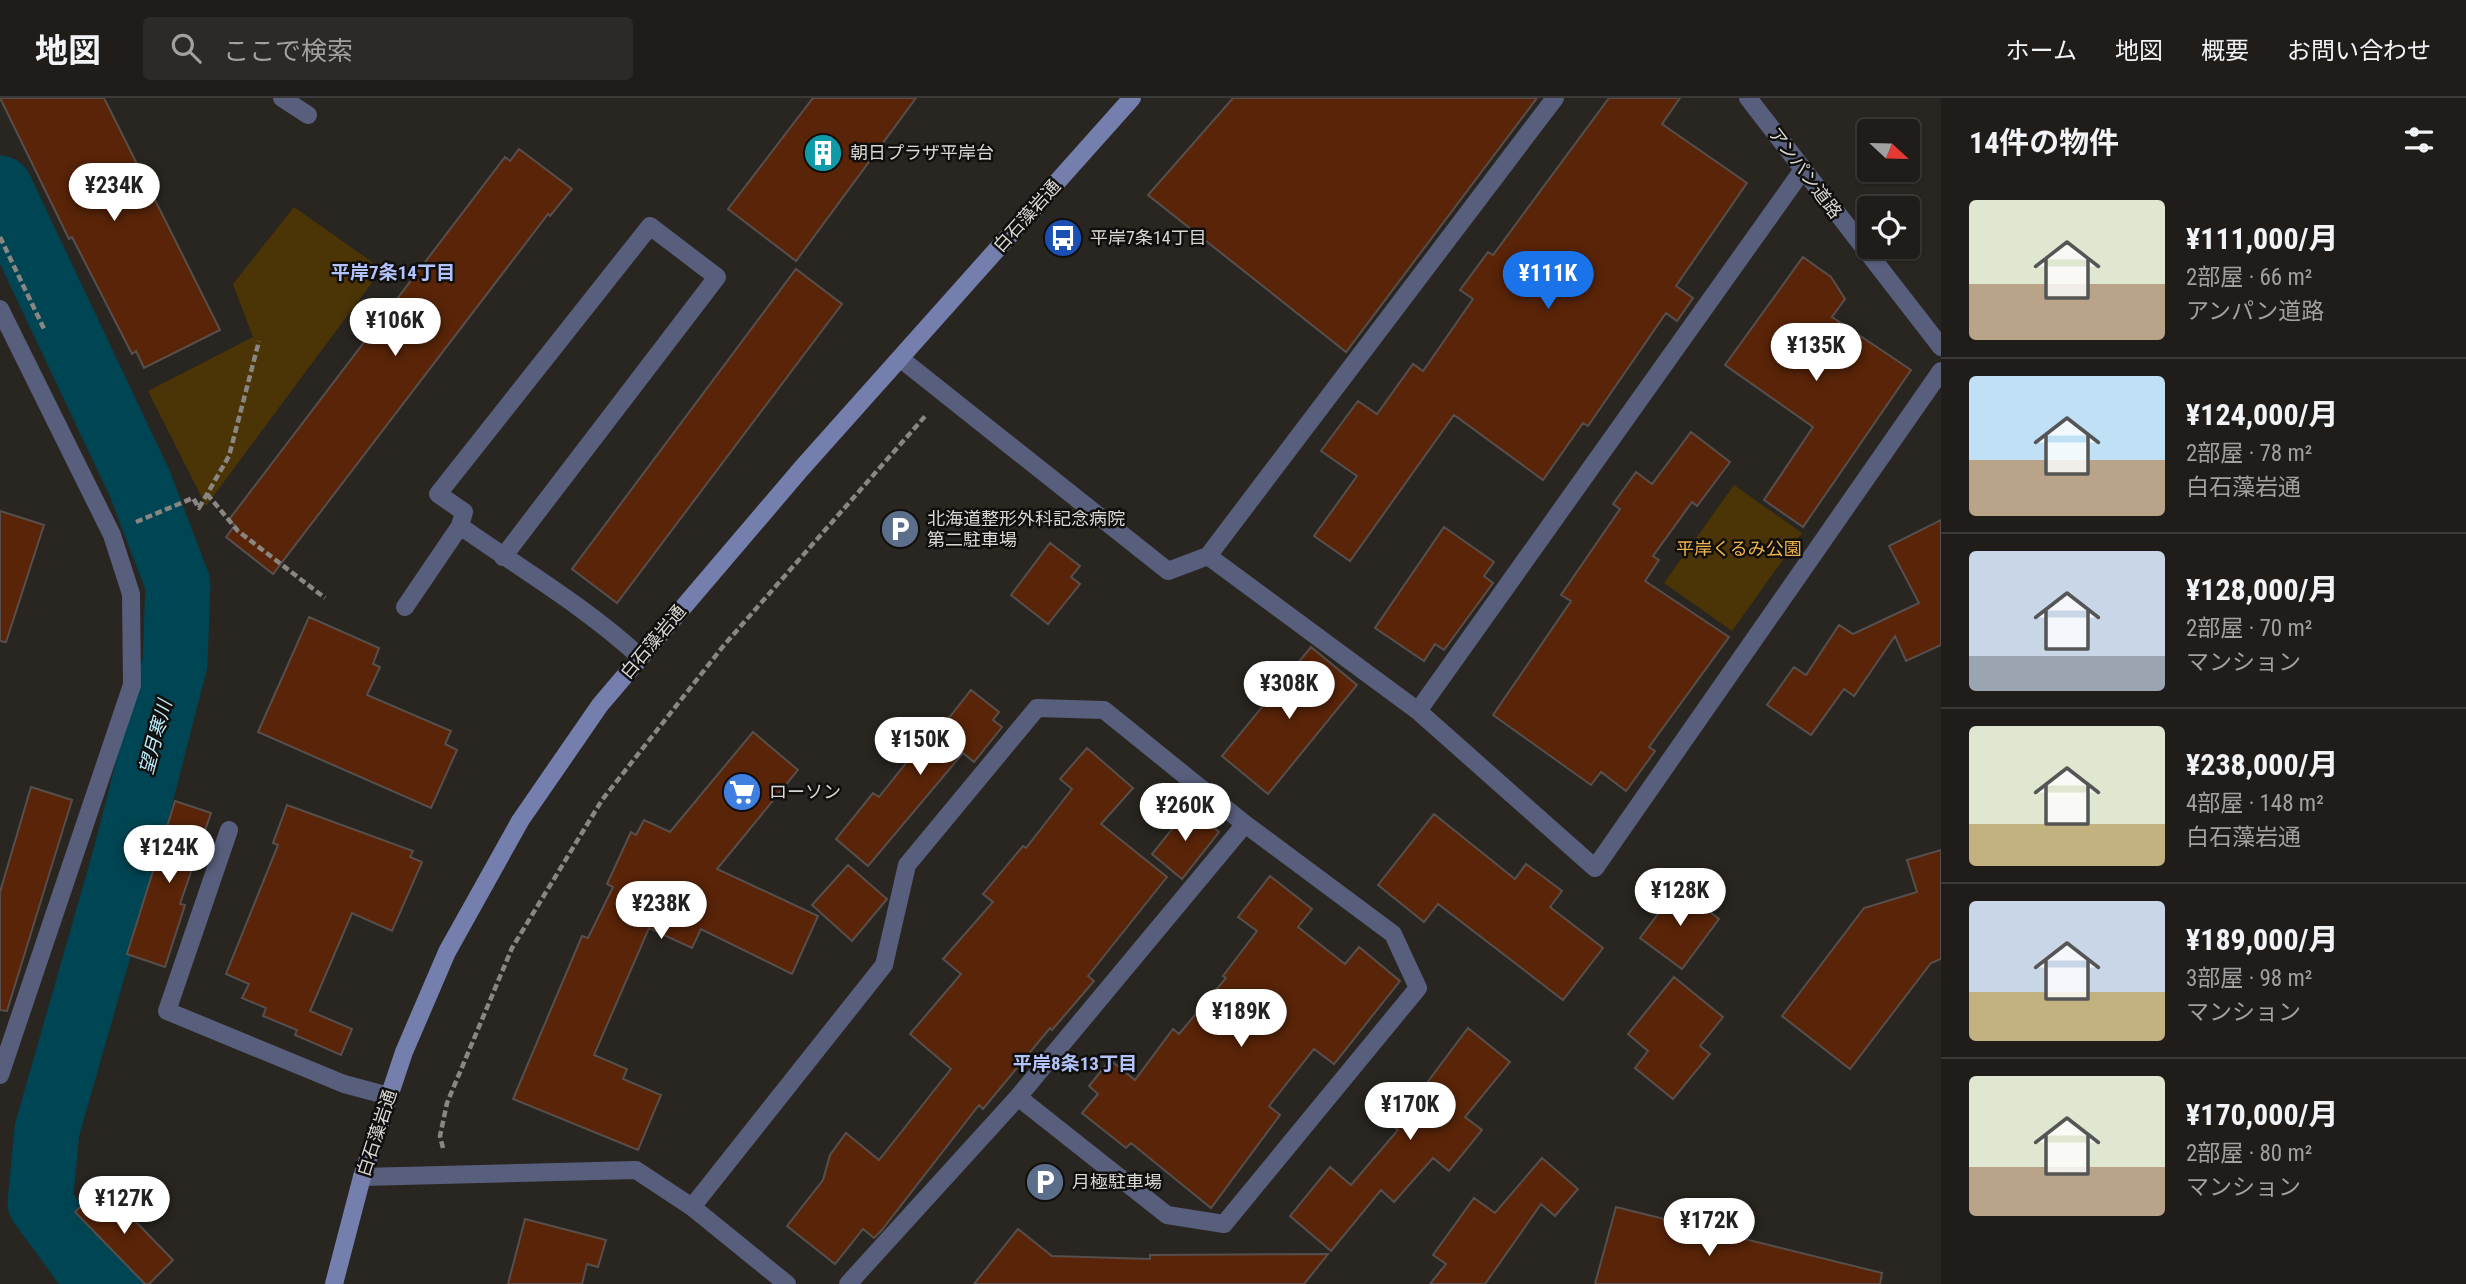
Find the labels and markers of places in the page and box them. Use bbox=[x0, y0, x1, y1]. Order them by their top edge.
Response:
building icon: 朝日プラザ平岸台 bbox=[802, 132, 844, 174]
place label: 朝日プラザ平岸台 bbox=[850, 142, 994, 163]
pin: ¥234K bbox=[65, 164, 163, 223]
bus stop icon: 平岸7条14丁目 bbox=[1042, 217, 1084, 259]
place label: 平岸7条14丁目 bbox=[1090, 227, 1207, 248]
pin: ¥111K bbox=[1499, 252, 1597, 311]
pin: ¥106K bbox=[346, 299, 444, 358]
pin: ¥135K bbox=[1767, 324, 1865, 383]
parking icon: 北海道整形外科記念病院 第二駐車場 bbox=[879, 508, 921, 550]
place label: 北海道整形外科記念病院 第二駐車場 bbox=[927, 508, 1125, 550]
pin: ¥308K bbox=[1240, 662, 1338, 721]
pin: ¥150K bbox=[871, 718, 969, 777]
supermarket icon: ローソン bbox=[721, 771, 763, 813]
place label: ローソン bbox=[769, 781, 841, 802]
pin: ¥260K bbox=[1136, 784, 1234, 843]
pin: ¥124K bbox=[120, 826, 218, 885]
pin: ¥128K bbox=[1631, 868, 1729, 928]
pin: ¥238K bbox=[612, 882, 710, 941]
pin: ¥189K bbox=[1192, 990, 1290, 1049]
pin: ¥170K bbox=[1361, 1082, 1459, 1142]
parking icon: 月極駐車場 bbox=[1024, 1161, 1066, 1203]
place label: 月極駐車場 bbox=[1072, 1171, 1162, 1192]
pin: ¥127K bbox=[75, 1176, 173, 1236]
pin: ¥172K bbox=[1660, 1198, 1758, 1258]

